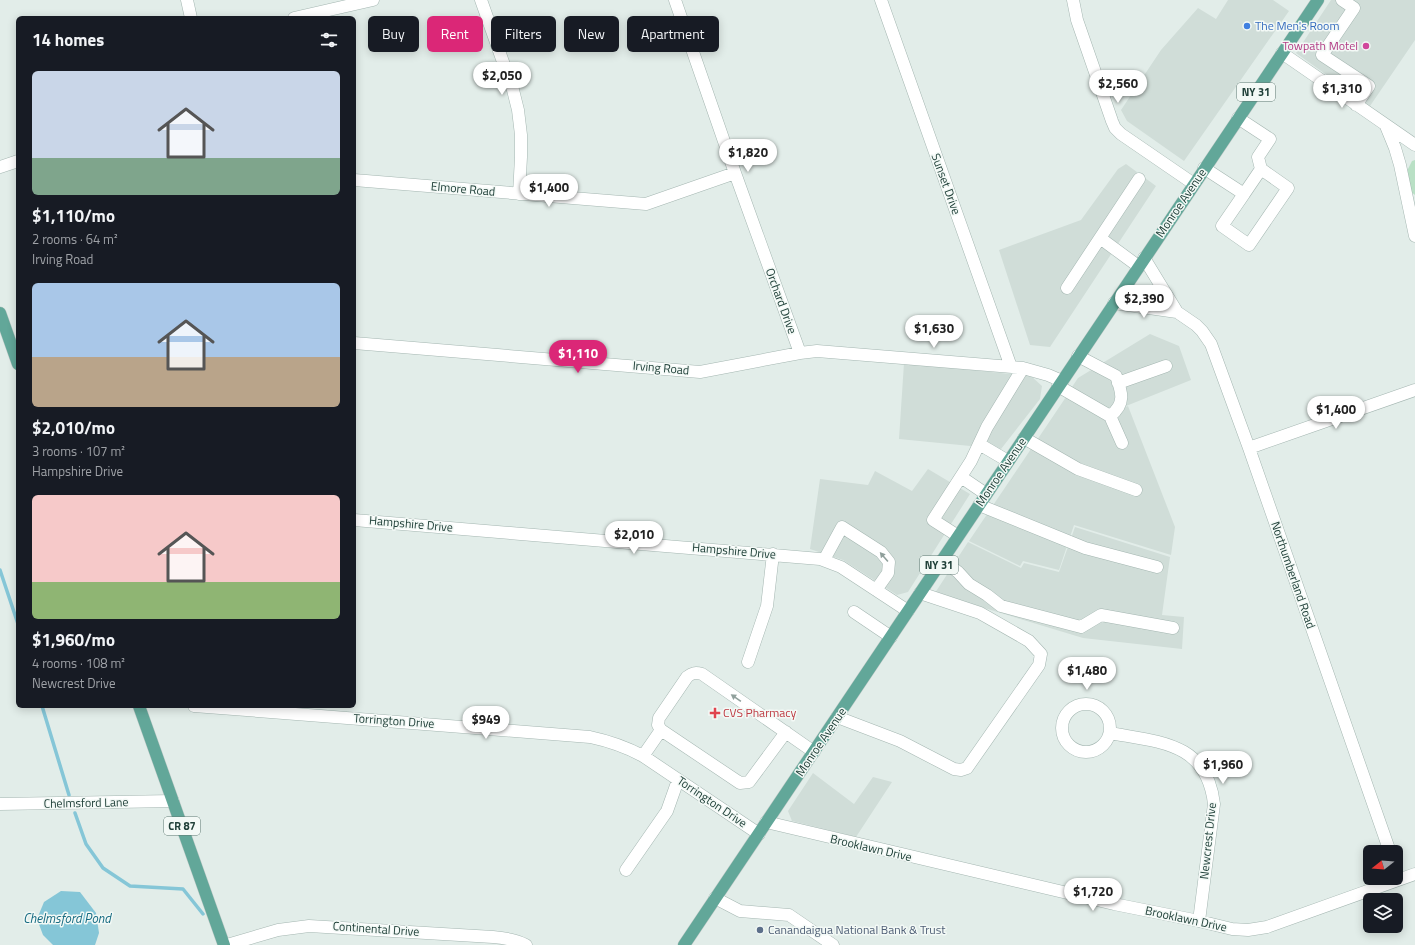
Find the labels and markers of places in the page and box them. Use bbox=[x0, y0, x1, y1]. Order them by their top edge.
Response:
place label: The Men's Room bbox=[1255, 16, 1339, 35]
marker: The Men's Room bbox=[1242, 21, 1252, 31]
place label: Towpath Motel bbox=[1282, 36, 1358, 55]
marker: Towpath Motel bbox=[1361, 41, 1371, 51]
pin: $2,050 bbox=[469, 62, 535, 96]
pin: $2,560 bbox=[1085, 70, 1151, 104]
pin: $1,310 bbox=[1309, 75, 1375, 109]
pin: $1,820 bbox=[715, 139, 781, 173]
pin: $1,400 bbox=[516, 174, 582, 208]
pin: $2,390 bbox=[1111, 285, 1177, 319]
pin: $1,630 bbox=[901, 315, 967, 349]
pin: $1,110 bbox=[545, 340, 611, 374]
pin: $1,400 bbox=[1303, 396, 1369, 430]
pin: $2,010 bbox=[601, 521, 667, 555]
pin: $1,480 bbox=[1054, 657, 1120, 691]
place label: CVS Pharmacy bbox=[723, 703, 797, 722]
pin: $949 bbox=[462, 706, 510, 740]
marker: CVS Pharmacy bbox=[710, 708, 720, 718]
pin: $1,960 bbox=[1190, 751, 1256, 785]
pin: $1,720 bbox=[1060, 878, 1126, 912]
place label: Canandaigua National Bank & Trust bbox=[768, 920, 946, 939]
marker: Canandaigua National Bank & Trust bbox=[755, 925, 765, 935]

